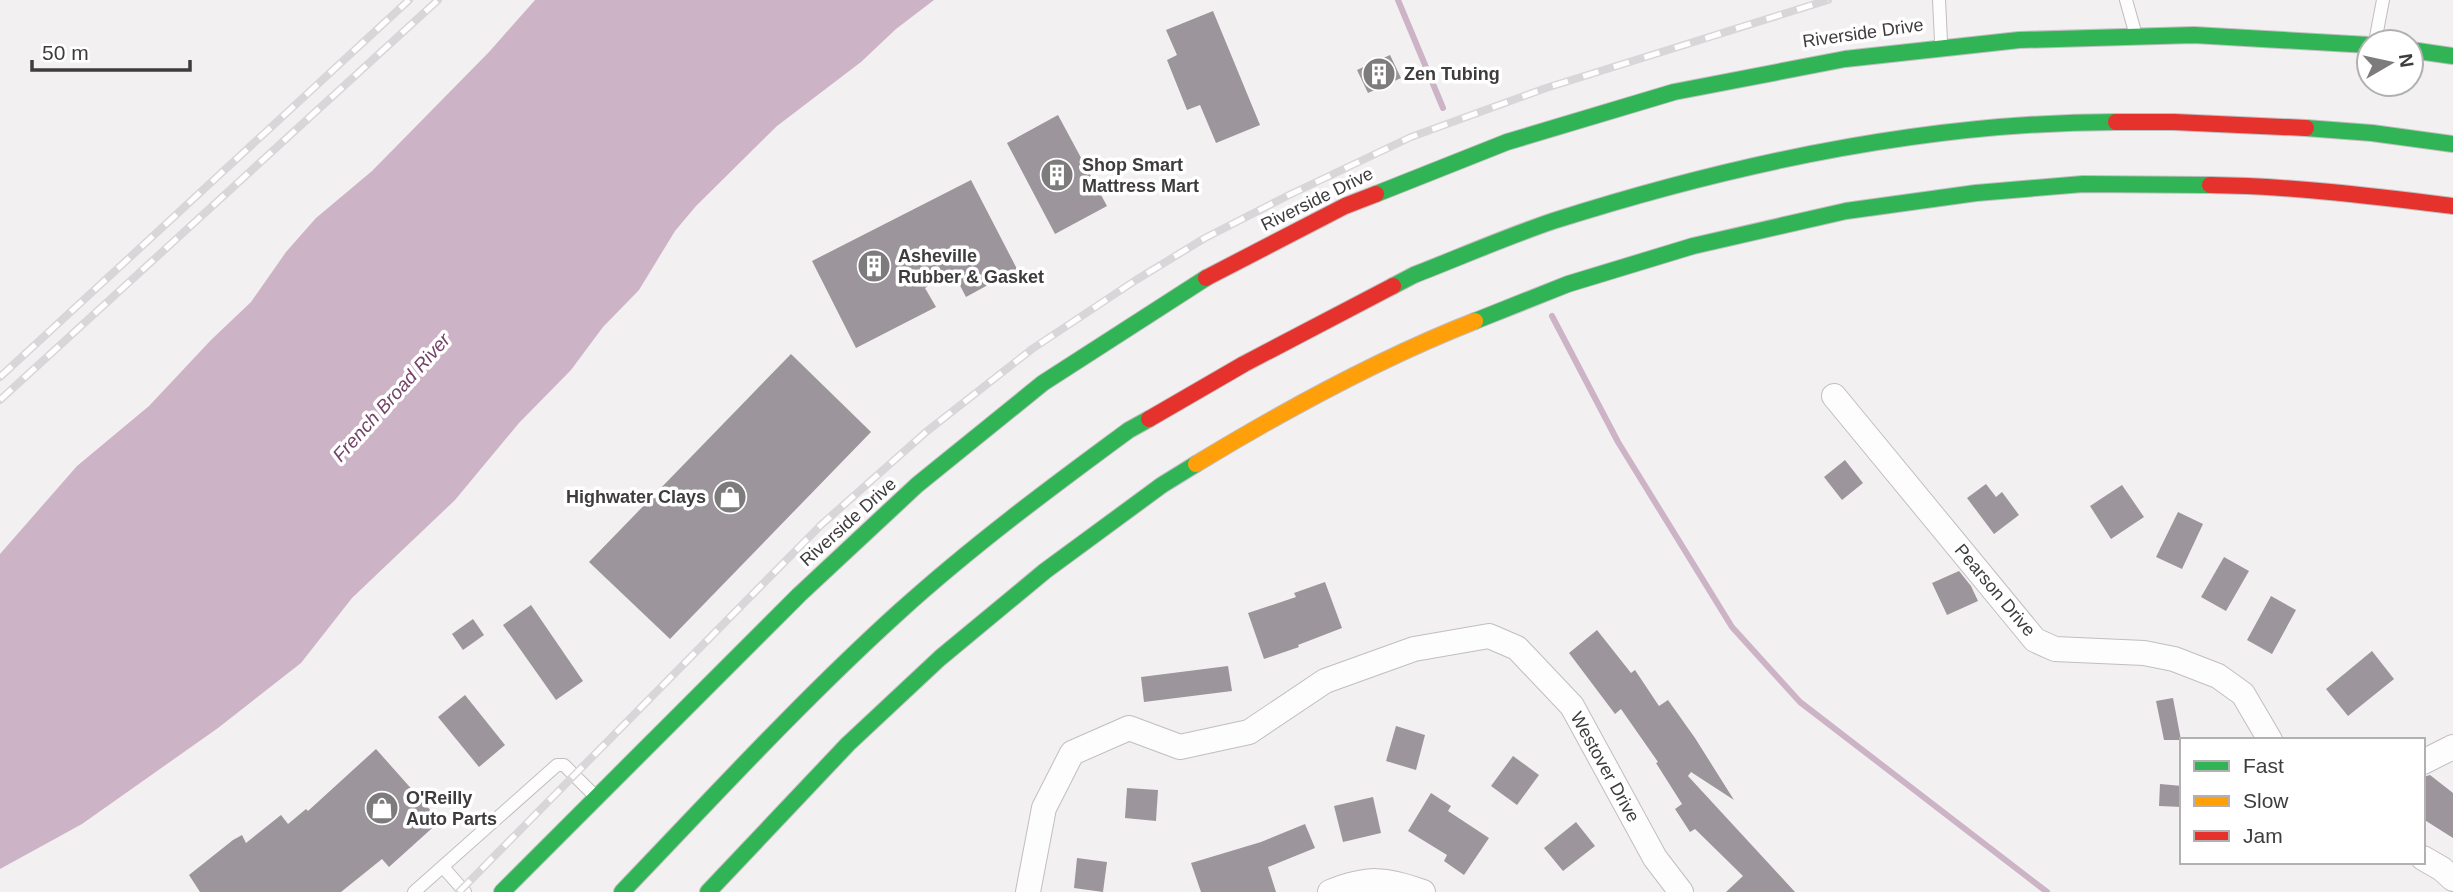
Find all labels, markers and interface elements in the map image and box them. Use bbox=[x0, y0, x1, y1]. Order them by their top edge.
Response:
street label: Riverside Drive bbox=[1801, 15, 1925, 51]
scale bar bbox=[32, 28, 189, 72]
north arrow bbox=[2355, 28, 2425, 98]
text: 50 m bbox=[42, 41, 89, 64]
text: N bbox=[2395, 52, 2418, 69]
building icon: Zen Tubing bbox=[1360, 55, 1398, 93]
place label: Zen Tubing bbox=[1404, 64, 1500, 84]
place label: Shop Smart Mattress Mart bbox=[1082, 155, 1199, 196]
building icon: Shop Smart Mattress Mart bbox=[1038, 156, 1076, 194]
street label: Riverside Drive bbox=[1258, 163, 1376, 235]
place label: Asheville Rubber & Gasket bbox=[898, 246, 1044, 287]
building icon: Asheville Rubber & Gasket bbox=[855, 247, 893, 285]
water label: French Broad River bbox=[328, 329, 455, 466]
street label: Riverside Drive bbox=[796, 474, 900, 570]
shop icon: Highwater Clays bbox=[711, 478, 749, 516]
place label: Highwater Clays bbox=[566, 487, 706, 507]
street label: Pearson Drive bbox=[1951, 540, 2039, 640]
street label: Westover Drive bbox=[1567, 708, 1643, 826]
legend bbox=[2180, 738, 2425, 864]
text: Fast bbox=[2243, 754, 2284, 777]
place label: O'Reilly Auto Parts bbox=[406, 788, 497, 829]
shop icon: O'Reilly Auto Parts bbox=[363, 789, 401, 827]
text: Slow bbox=[2243, 789, 2289, 812]
text: Jam bbox=[2243, 824, 2283, 847]

